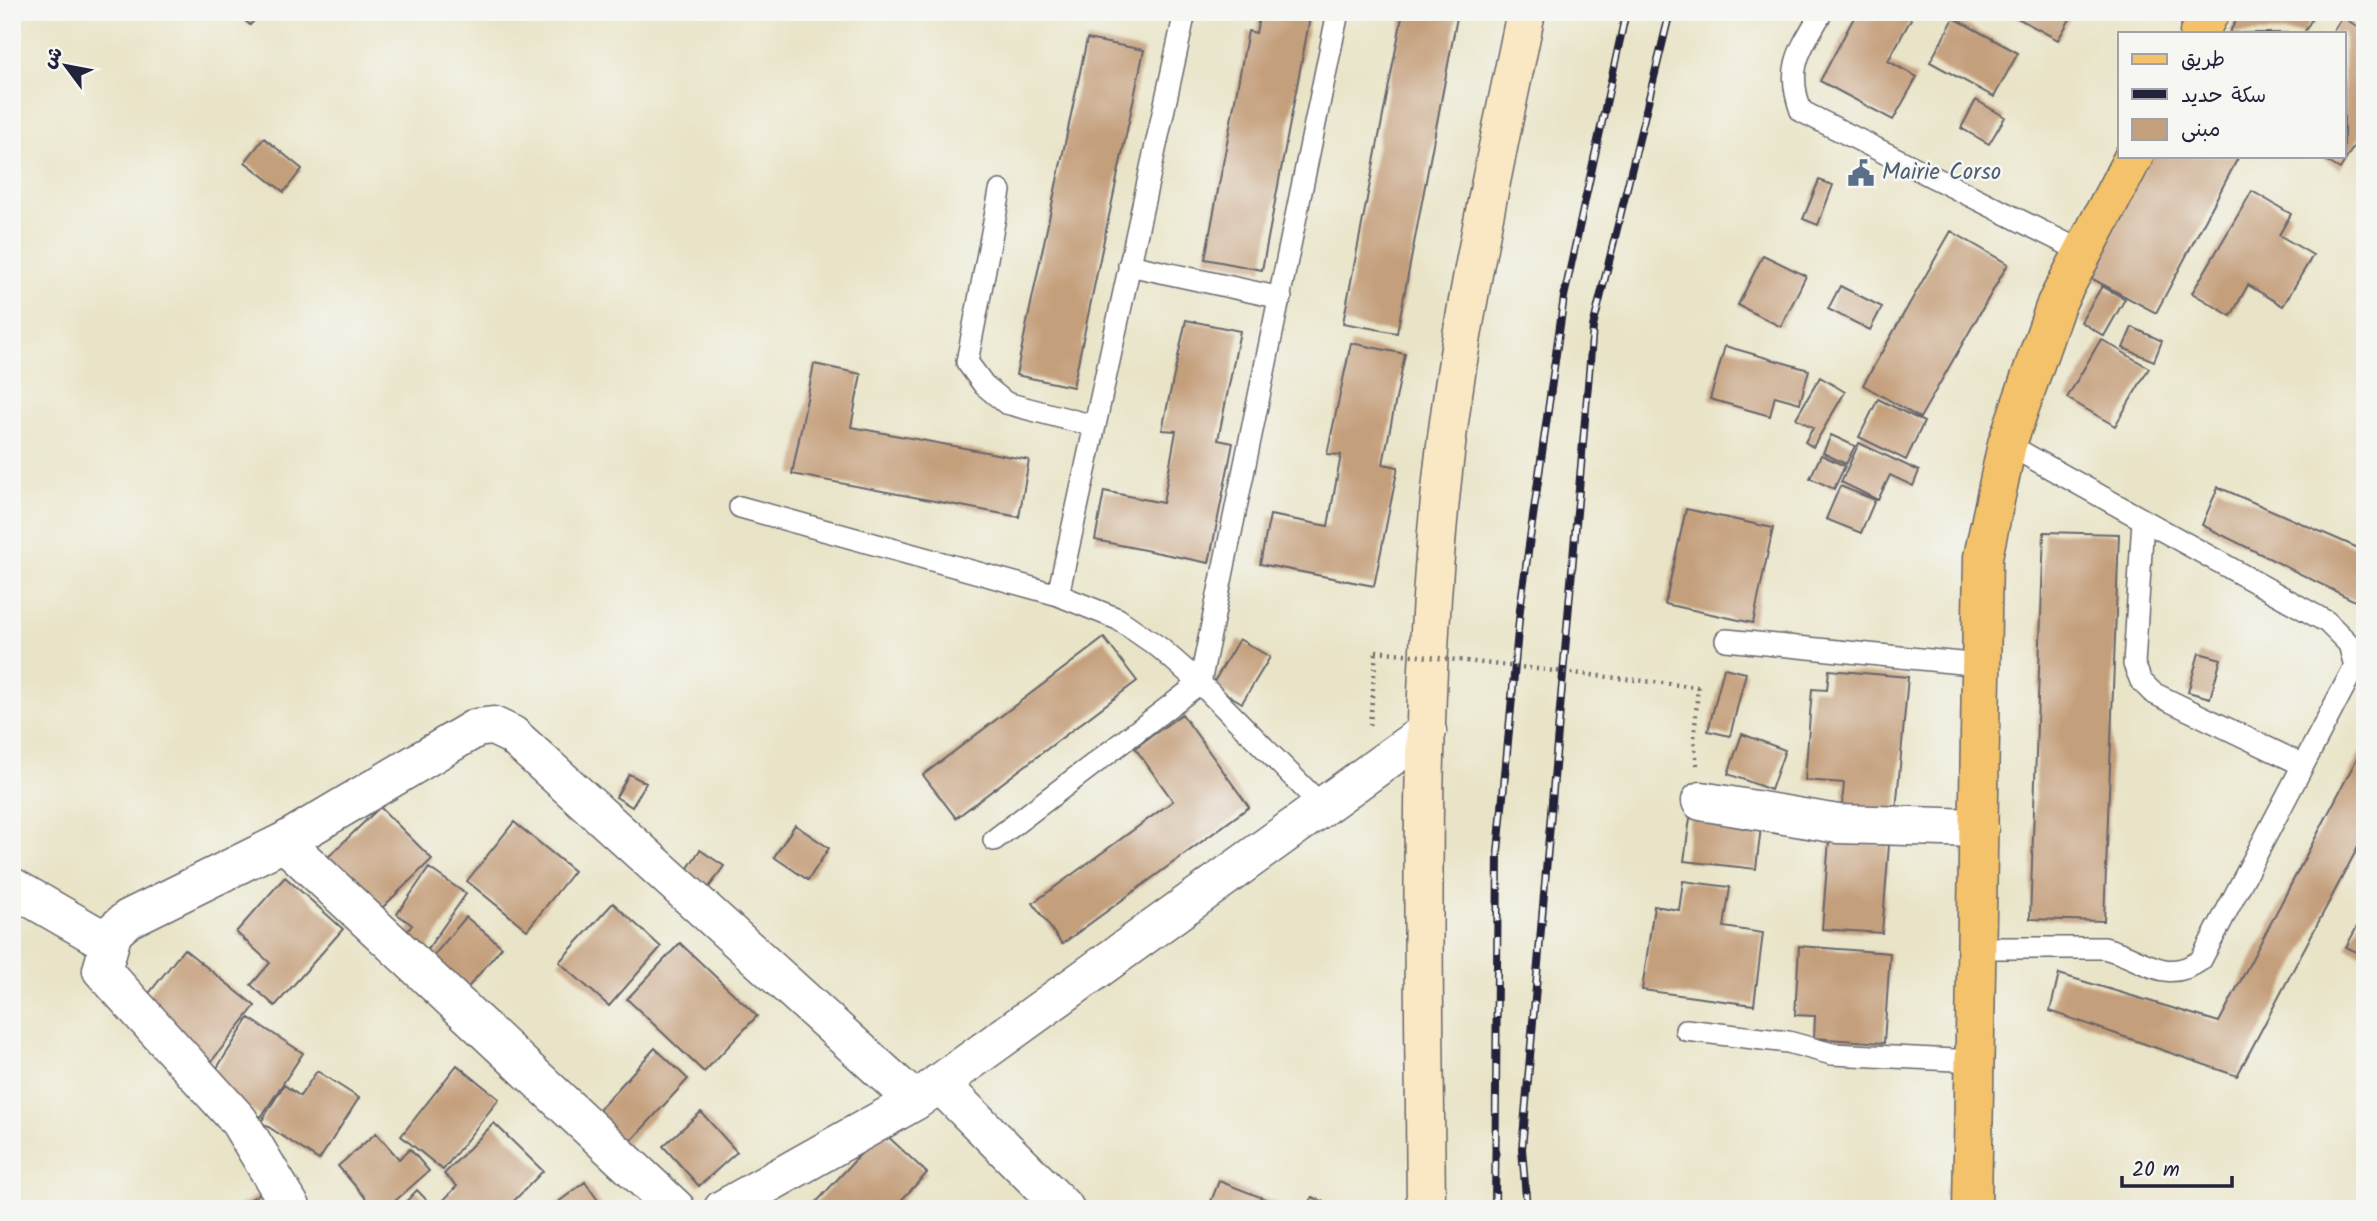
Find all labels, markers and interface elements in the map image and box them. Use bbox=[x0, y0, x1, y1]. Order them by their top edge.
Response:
north arrow bbox=[32, 32, 102, 102]
legend bbox=[2118, 32, 2346, 158]
text: ش bbox=[35, 41, 72, 75]
text: طريق bbox=[2181, 44, 2225, 77]
text: سكة حديد bbox=[2181, 80, 2266, 113]
text: مبنى bbox=[2181, 114, 2220, 147]
place label: Mairie Corso bbox=[1882, 155, 2001, 191]
public building icon: Mairie Corso bbox=[1846, 158, 1876, 188]
scale bar bbox=[2122, 1144, 2232, 1188]
text: 20 m bbox=[2132, 1154, 2180, 1187]

